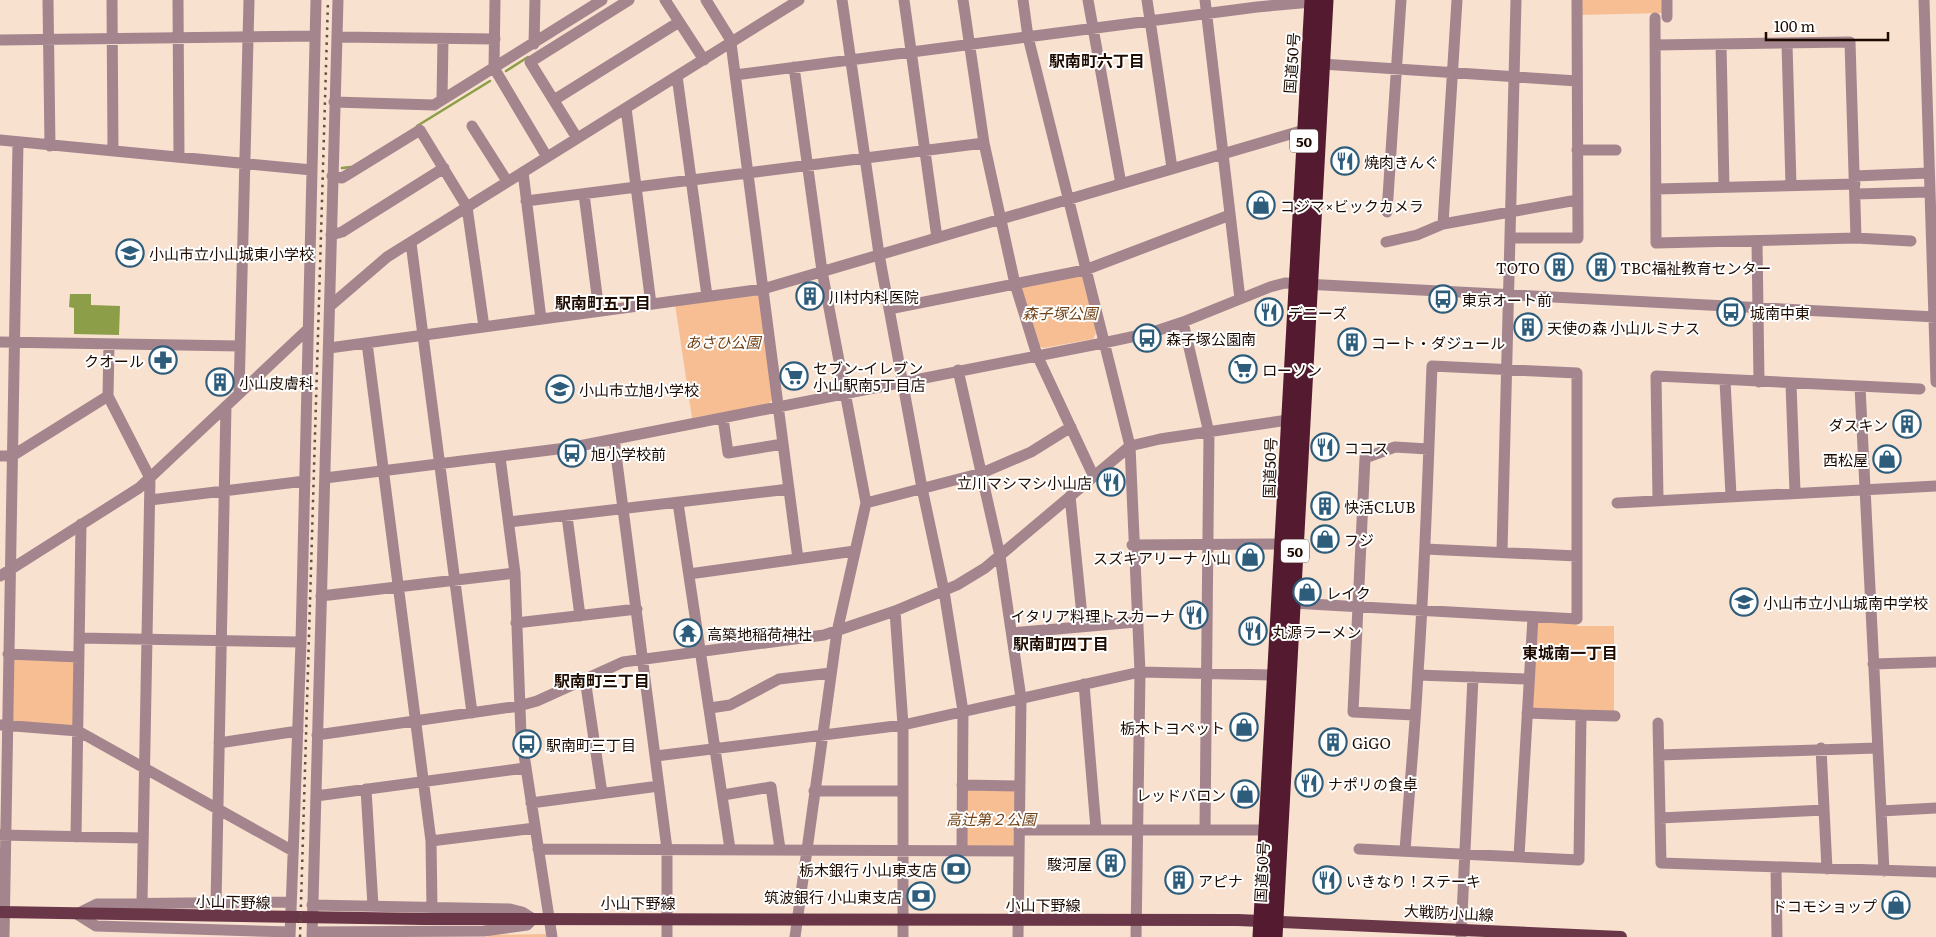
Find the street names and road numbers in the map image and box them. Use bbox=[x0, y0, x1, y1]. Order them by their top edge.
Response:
street label: 国道50号 bbox=[1277, 32, 1305, 94]
road number: 50 bbox=[1290, 130, 1318, 152]
street label: 国道50号 bbox=[1256, 437, 1282, 499]
road number: 50 bbox=[1281, 540, 1309, 562]
street label: 国道50号 bbox=[1248, 841, 1274, 903]
street label: 小山下野線 bbox=[195, 889, 271, 913]
street label: 小山下野線 bbox=[600, 891, 676, 914]
street label: 小山下野線 bbox=[1005, 893, 1081, 916]
street label: 大戦防小山線 bbox=[1403, 898, 1495, 926]

